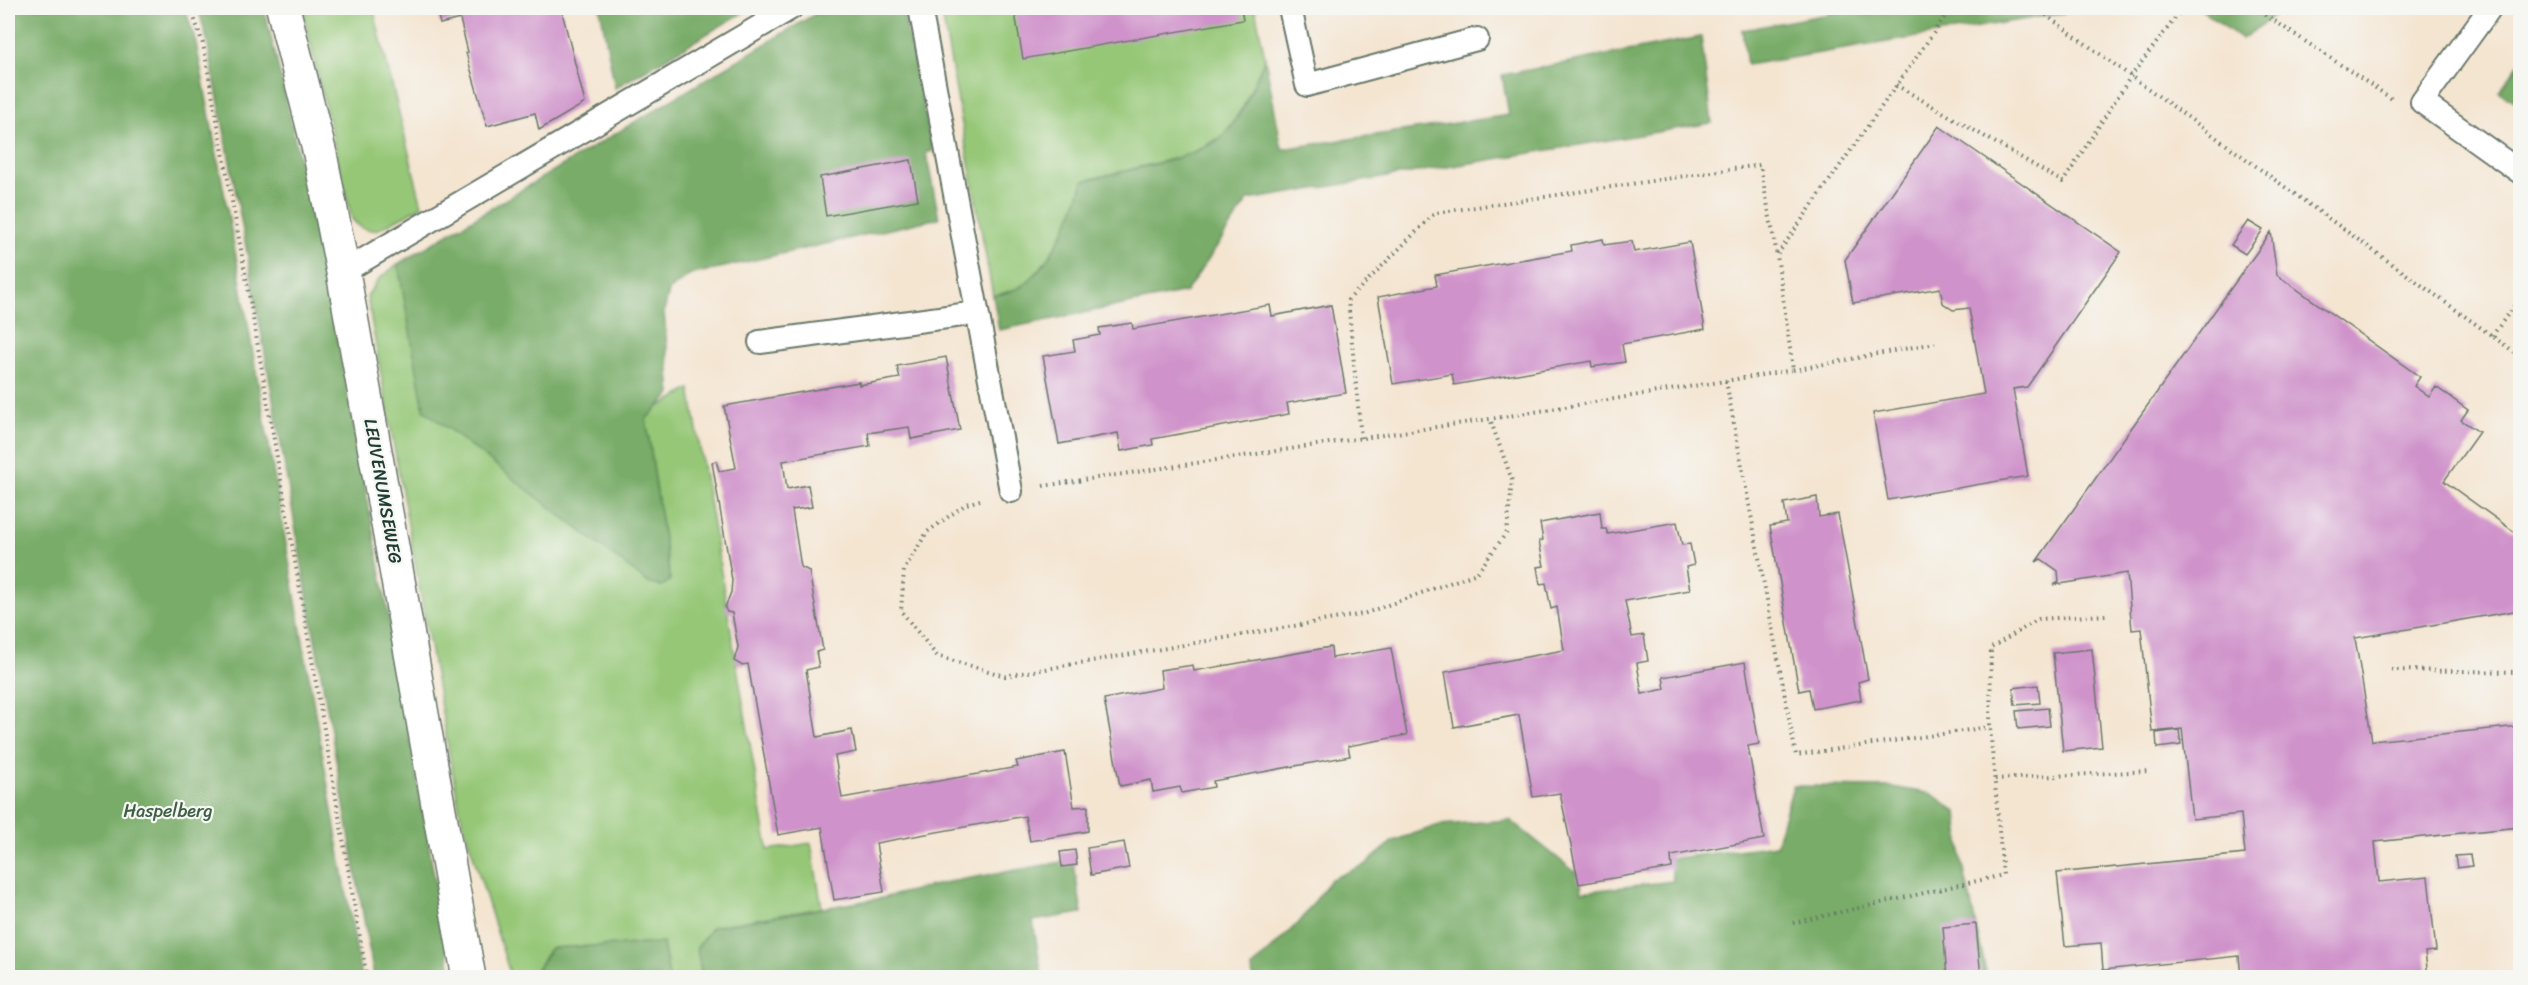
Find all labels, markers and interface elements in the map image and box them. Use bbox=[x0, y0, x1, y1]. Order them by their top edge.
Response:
street label: LEUVENUMSEWEG bbox=[354, 416, 412, 567]
park label: Haspelberg bbox=[124, 795, 212, 827]

